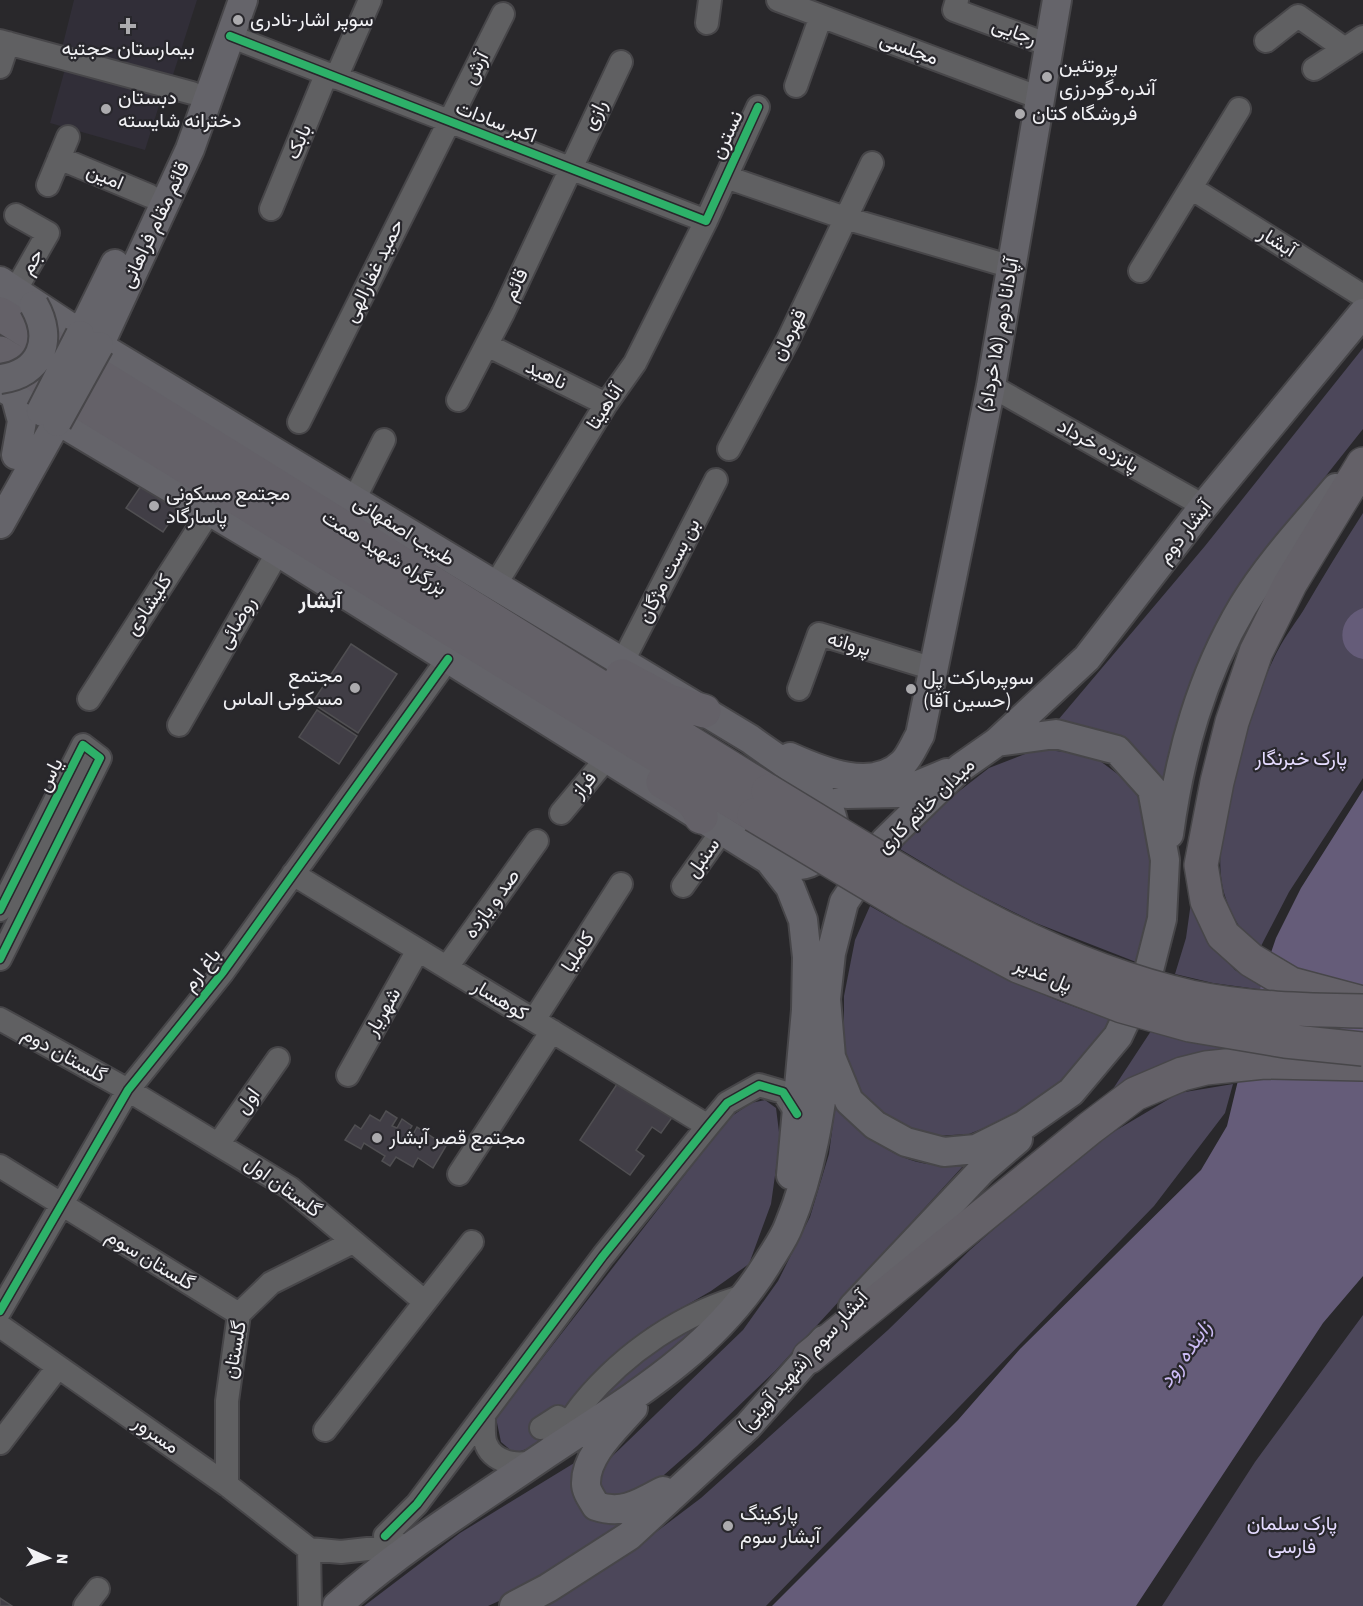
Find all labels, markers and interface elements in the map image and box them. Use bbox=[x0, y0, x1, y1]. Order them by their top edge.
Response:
place label: سوپر اشار-نادری bbox=[250, 6, 373, 34]
street label: رجایی bbox=[988, 11, 1040, 53]
marker: سوپر اشار-نادری bbox=[231, 13, 245, 27]
marker: بیمارستان حجتیه bbox=[119, 17, 137, 35]
street label: مجلسی bbox=[876, 25, 942, 73]
place label: بیمارستان حجتیه bbox=[61, 35, 195, 63]
street label: آرش bbox=[456, 45, 497, 89]
place label: پروتئین آندره-گودرزی bbox=[1059, 52, 1157, 103]
marker: پروتئین آندره-گودرزی bbox=[1040, 70, 1054, 84]
place label: دبستان دخترانه شایسته bbox=[118, 84, 241, 135]
street label: اکبر سادات bbox=[451, 94, 541, 150]
street label: رازی bbox=[576, 95, 614, 135]
place label: فروشگاه کتان bbox=[1032, 100, 1137, 128]
marker: دبستان دخترانه شایسته bbox=[99, 102, 113, 116]
street label: نسترن bbox=[704, 106, 750, 164]
marker: فروشگاه کتان bbox=[1013, 107, 1027, 121]
street label: بابک bbox=[279, 120, 319, 164]
street label: امین bbox=[82, 157, 128, 197]
street label: قائم مقام فراهانی bbox=[113, 157, 197, 293]
street label: حمید غفارالهی bbox=[337, 215, 411, 327]
street label: آبشار bbox=[1252, 219, 1302, 265]
street label: جم bbox=[13, 244, 51, 280]
street label: آپادانا دوم (۱۵ خرداد) bbox=[972, 254, 1027, 415]
street label: قائم bbox=[496, 264, 536, 306]
street label: قهرمان bbox=[764, 304, 814, 366]
street label: ناهید bbox=[521, 353, 571, 397]
street label: آناهیتا bbox=[580, 377, 631, 435]
street label: پانزده خرداد bbox=[1052, 412, 1144, 480]
place label: مجتمع مسکونی پاسارگاد bbox=[166, 480, 290, 531]
street label: طبیب اصفهانی bbox=[348, 489, 460, 573]
street label: آبشار دوم bbox=[1151, 493, 1220, 570]
marker: مجتمع مسکونی پاسارگاد bbox=[147, 499, 161, 513]
street label: بزرگراه شهید همت bbox=[316, 503, 452, 603]
street label: بن بست مژگان bbox=[631, 514, 707, 628]
street label: کلیشادی bbox=[119, 569, 179, 641]
district label: آبشار bbox=[298, 586, 343, 616]
street label: روضائی bbox=[211, 592, 263, 654]
street label: پروانه bbox=[824, 624, 874, 664]
place label: مجتمع مسکونی الماس bbox=[223, 662, 343, 713]
place label: سوپرمارکت پل (حسین آقا) bbox=[923, 664, 1033, 715]
marker: مجتمع مسکونی الماس bbox=[348, 681, 362, 695]
marker: سوپرمارکت پل (حسین آقا) bbox=[904, 682, 918, 696]
park label: پارک خبرنگار bbox=[1254, 745, 1347, 773]
street label: میدان خاتم کاری bbox=[871, 752, 981, 860]
street label: یاس bbox=[30, 753, 70, 797]
street label: فراز bbox=[564, 766, 603, 805]
street label: سنبل bbox=[679, 832, 727, 884]
street label: صد و یازده bbox=[457, 863, 527, 945]
street label: کاملیا bbox=[554, 926, 602, 978]
street label: باغ ارم bbox=[176, 942, 228, 998]
street label: پل غدیر bbox=[1009, 950, 1076, 999]
street label: کوهسار bbox=[466, 972, 533, 1028]
street label: شهریار bbox=[357, 983, 408, 1042]
street label: گلستان دوم bbox=[17, 1020, 112, 1090]
street label: اول bbox=[229, 1082, 267, 1120]
place label: مجتمع قصر آبشار bbox=[388, 1124, 526, 1152]
marker: مجتمع قصر آبشار bbox=[370, 1131, 384, 1145]
street label: گلستان اول bbox=[239, 1150, 327, 1225]
street label: گلستان سوم bbox=[100, 1222, 200, 1298]
street label: آبشار سوم (شهید آوینی) bbox=[731, 1284, 876, 1439]
water label: زاینده رود bbox=[1151, 1314, 1219, 1394]
street label: گلستان bbox=[216, 1319, 254, 1381]
street label: مسرور bbox=[126, 1408, 185, 1461]
place label: پارکینگ آبشار سوم bbox=[740, 1500, 821, 1551]
park label: پارک سلمان فارسی bbox=[1247, 1510, 1337, 1561]
marker: پارکینگ آبشار سوم bbox=[721, 1519, 735, 1533]
north arrow bbox=[18, 1528, 78, 1588]
text: N bbox=[51, 1553, 73, 1565]

